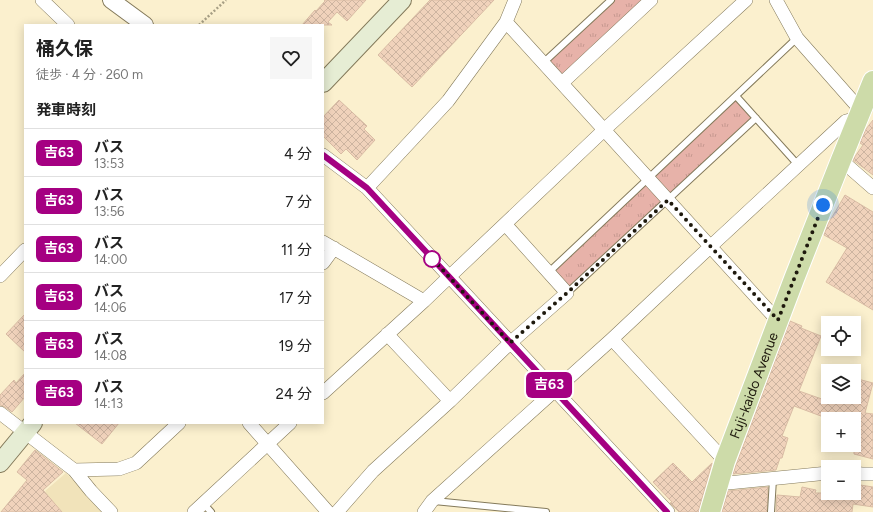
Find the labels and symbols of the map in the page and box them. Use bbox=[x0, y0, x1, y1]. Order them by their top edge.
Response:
your location bbox=[813, 195, 833, 215]
unlabelled marker bbox=[423, 250, 441, 268]
street label: Fuji-kaido Avenue bbox=[726, 330, 782, 441]
line badge: 吉63 bbox=[526, 372, 572, 398]

